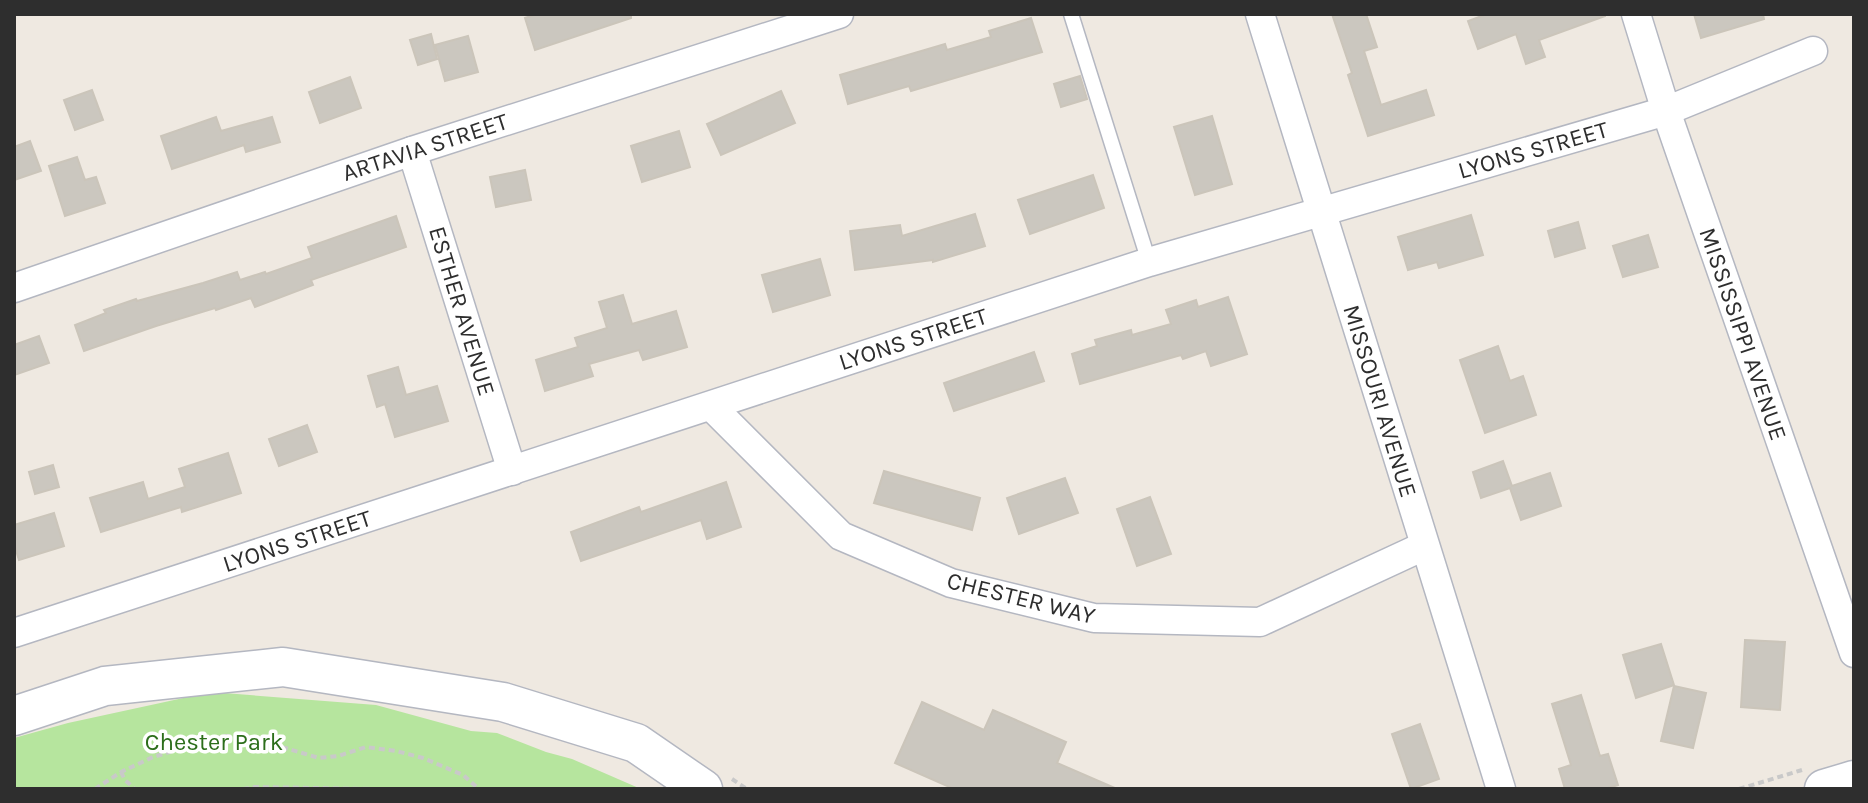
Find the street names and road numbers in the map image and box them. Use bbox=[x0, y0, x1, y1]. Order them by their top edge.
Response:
street label: ARTAVIA STREET bbox=[339, 107, 511, 187]
street label: LYONS STREET bbox=[1455, 115, 1611, 185]
street label: ESTHER AVENUE bbox=[423, 223, 501, 399]
street label: MISSISSIPPI AVENUE bbox=[1693, 224, 1793, 444]
street label: MISSOURI AVENUE bbox=[1337, 301, 1423, 501]
street label: LYONS STREET bbox=[835, 302, 991, 376]
street label: LYONS STREET bbox=[219, 504, 375, 578]
street label: CHESTER WAY bbox=[944, 566, 1098, 630]

